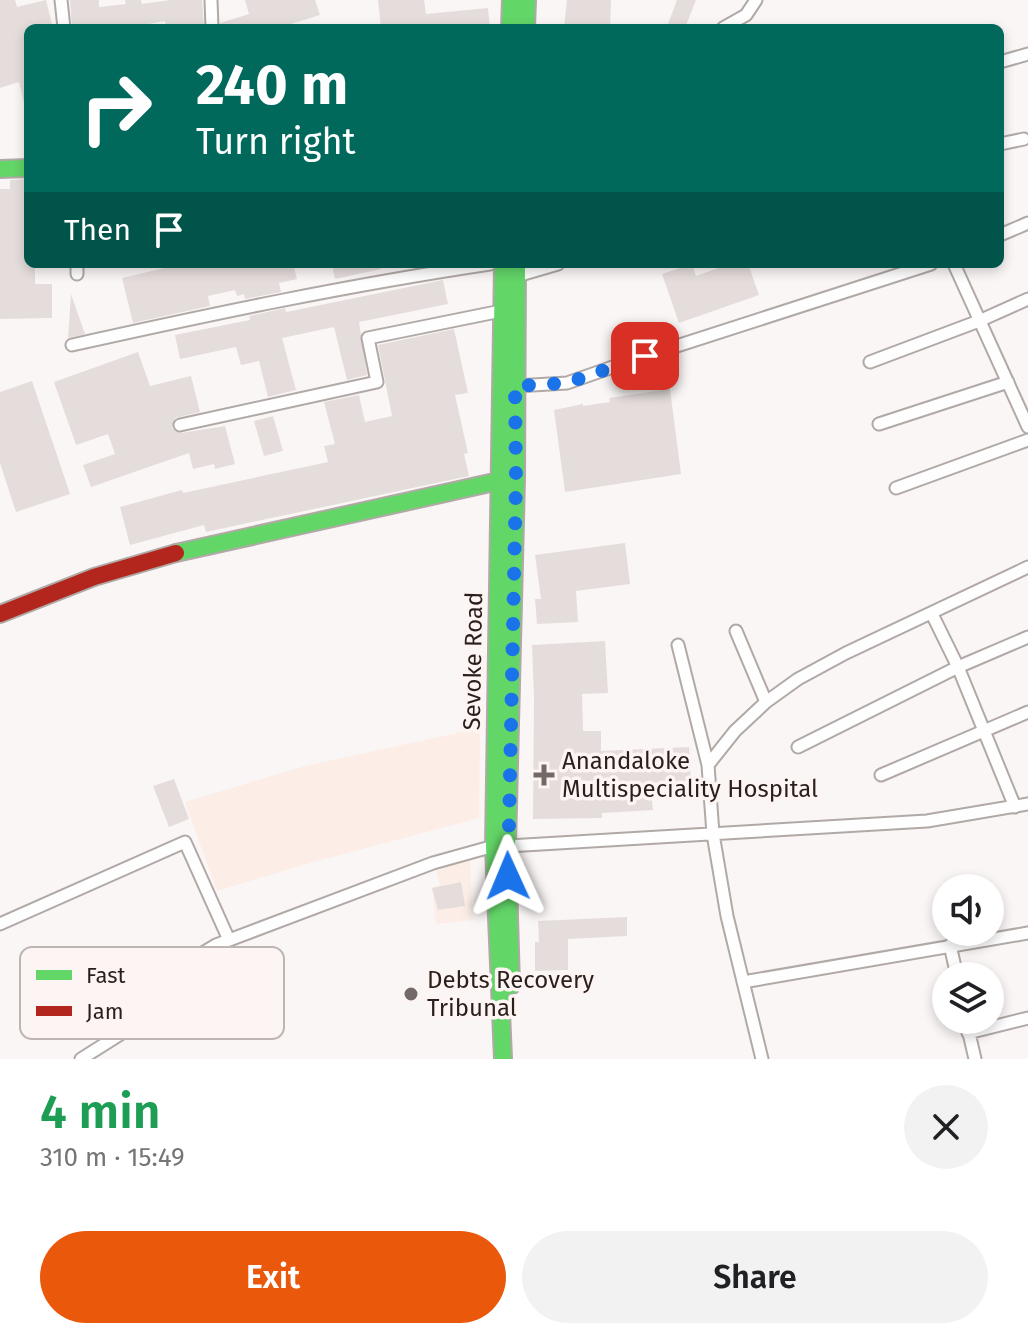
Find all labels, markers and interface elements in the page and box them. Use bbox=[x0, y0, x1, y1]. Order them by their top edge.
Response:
text: 240 m bbox=[196, 52, 348, 119]
icon: right bbox=[64, 56, 168, 160]
text: Turn right bbox=[196, 120, 356, 164]
icon: arrive bbox=[147, 208, 191, 252]
text: Then bbox=[64, 212, 131, 248]
pin bbox=[611, 322, 679, 390]
icon: arrive bbox=[623, 334, 667, 378]
street label: Sevoke Road bbox=[458, 591, 488, 731]
place label: Anandaloke Multispeciality Hospital bbox=[562, 747, 818, 803]
marker: Anandaloke Multispeciality Hospital bbox=[533, 764, 555, 786]
position arrow bbox=[466, 834, 550, 918]
map controls bbox=[932, 874, 1004, 1034]
button: sound bbox=[932, 874, 1004, 946]
legend bbox=[20, 947, 284, 1039]
text: Fast bbox=[86, 962, 126, 989]
button: layers bbox=[932, 962, 1004, 1034]
place label: Debts Recovery Tribunal bbox=[427, 966, 594, 1022]
marker: Debts Recovery Tribunal bbox=[402, 985, 420, 1003]
text: Jam bbox=[86, 998, 124, 1025]
text: 4 min bbox=[40, 1083, 160, 1141]
button: close bbox=[904, 1085, 988, 1169]
text: 310 m · 15:49 bbox=[40, 1142, 185, 1173]
button: Exit bbox=[40, 1231, 506, 1323]
button: Share bbox=[522, 1231, 988, 1323]

